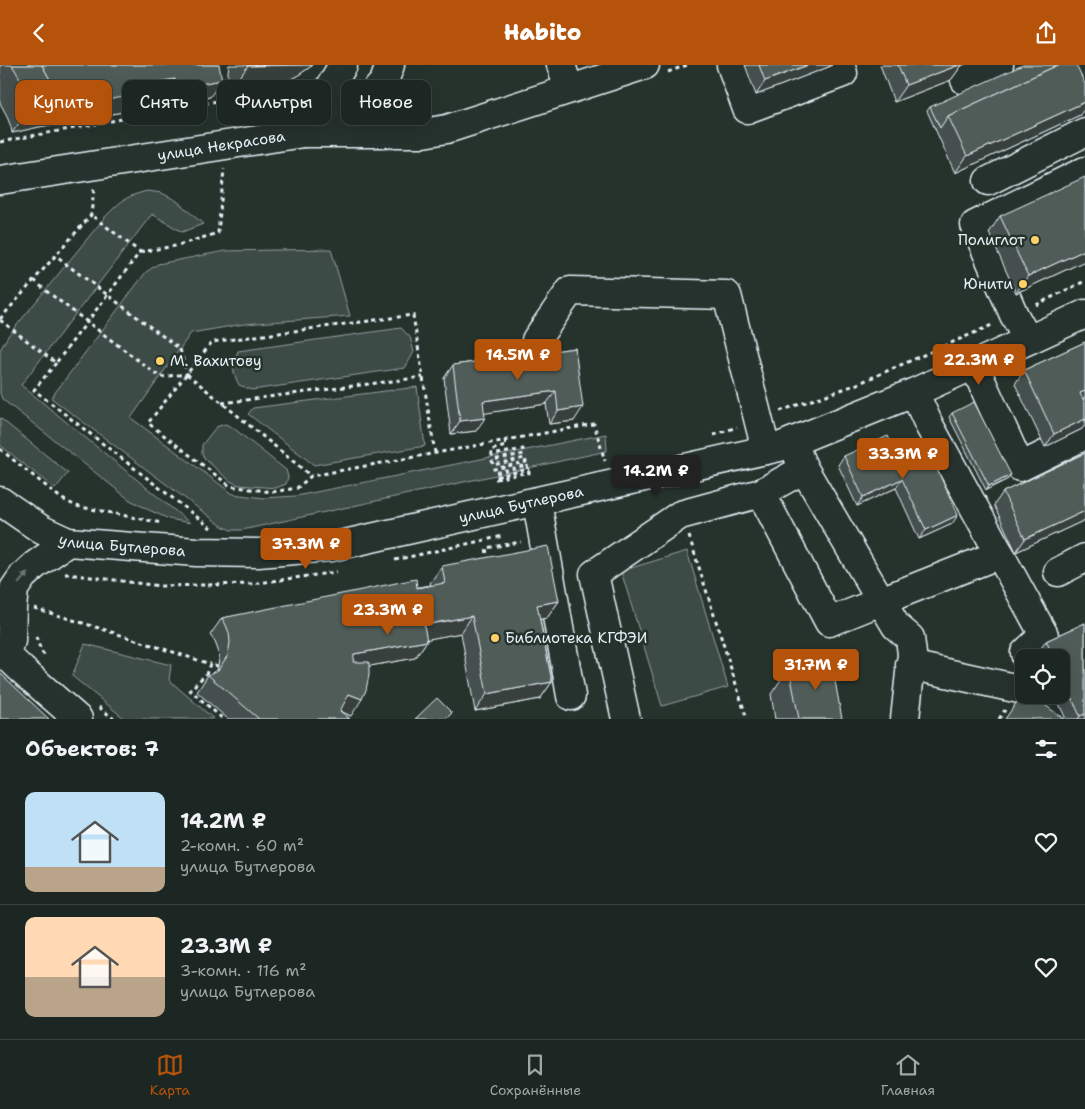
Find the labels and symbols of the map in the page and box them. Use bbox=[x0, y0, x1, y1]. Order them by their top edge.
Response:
street label: улица Некрасова bbox=[156, 126, 287, 165]
place label: Полиглот bbox=[958, 230, 1025, 250]
marker: Полиглот bbox=[1029, 234, 1041, 246]
place label: Юнити bbox=[964, 274, 1013, 294]
marker: Юнити bbox=[1017, 278, 1029, 290]
pin: 14.5M ₽ bbox=[472, 339, 564, 381]
pin: 22.3M ₽ bbox=[933, 343, 1025, 386]
place label: М. Вахитову bbox=[170, 351, 262, 371]
marker: М. Вахитову bbox=[154, 355, 166, 367]
pin: 33.3M ₽ bbox=[857, 437, 949, 480]
pin: 14.2M ₽ bbox=[610, 455, 702, 497]
street label: улица Бутлерова bbox=[457, 481, 586, 528]
pin: 37.3M ₽ bbox=[260, 527, 352, 570]
street label: улица Бутлерова bbox=[56, 529, 187, 561]
one-way arrow bbox=[18, 571, 29, 584]
pin: 23.3M ₽ bbox=[342, 593, 434, 636]
place label: Библиотека КГФЭИ bbox=[505, 628, 647, 648]
marker: Библиотека КГФЭИ bbox=[489, 632, 501, 644]
pin: 31.7M ₽ bbox=[770, 649, 862, 691]

